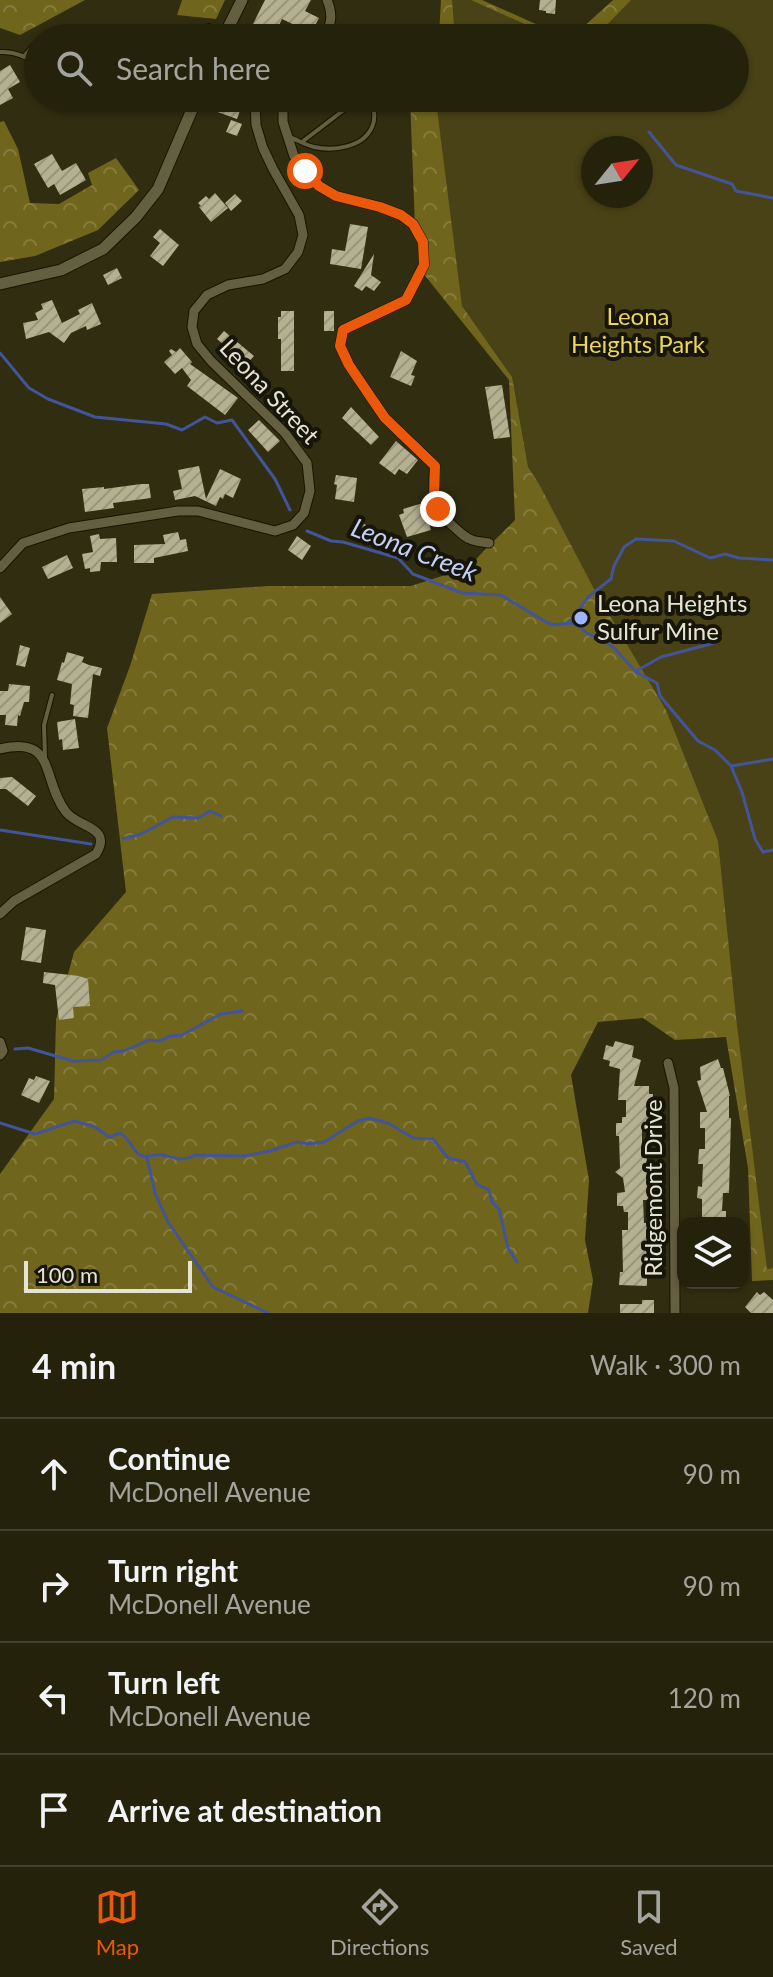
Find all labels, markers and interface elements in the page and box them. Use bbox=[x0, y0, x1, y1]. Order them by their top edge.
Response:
search box bbox=[24, 24, 749, 112]
icon: search bbox=[52, 46, 96, 90]
text: Search here bbox=[116, 50, 271, 86]
north arrow bbox=[581, 136, 653, 208]
route start bbox=[287, 153, 323, 189]
park label: Leona Heights Park bbox=[571, 301, 706, 358]
street label: Leona Street bbox=[214, 333, 326, 450]
route end bbox=[420, 491, 456, 527]
water label: Leona Creek bbox=[347, 510, 482, 588]
place label: Leona Heights Sulfur Mine bbox=[597, 588, 747, 645]
marker: Leona Heights Sulfur Mine bbox=[572, 609, 590, 627]
street label: Ridgemont Drive bbox=[638, 1099, 667, 1277]
map controls bbox=[677, 1217, 749, 1289]
button: layers bbox=[677, 1217, 749, 1289]
scale bar bbox=[24, 1257, 192, 1293]
text: 100 m bbox=[36, 1261, 98, 1288]
text: 4 min bbox=[32, 1345, 116, 1386]
text: Walk · 300 m bbox=[590, 1349, 741, 1381]
text: Continue bbox=[108, 1440, 231, 1476]
icon: ahead bbox=[32, 1452, 76, 1496]
text: 90 m bbox=[683, 1458, 741, 1490]
text: McDonell Avenue bbox=[108, 1476, 311, 1508]
text: Turn right bbox=[108, 1552, 238, 1588]
icon: right bbox=[32, 1564, 76, 1608]
text: 90 m bbox=[683, 1570, 741, 1602]
text: McDonell Avenue bbox=[108, 1588, 311, 1620]
text: Turn left bbox=[108, 1664, 220, 1700]
icon: left bbox=[32, 1676, 76, 1720]
text: 120 m bbox=[668, 1682, 741, 1714]
text: McDonell Avenue bbox=[108, 1700, 311, 1732]
icon: arrive bbox=[32, 1788, 76, 1832]
text: Arrive at destination bbox=[108, 1792, 382, 1828]
tab: Map bbox=[95, 1885, 139, 1960]
tab: Directions bbox=[330, 1885, 429, 1960]
tab: Saved bbox=[620, 1885, 678, 1960]

